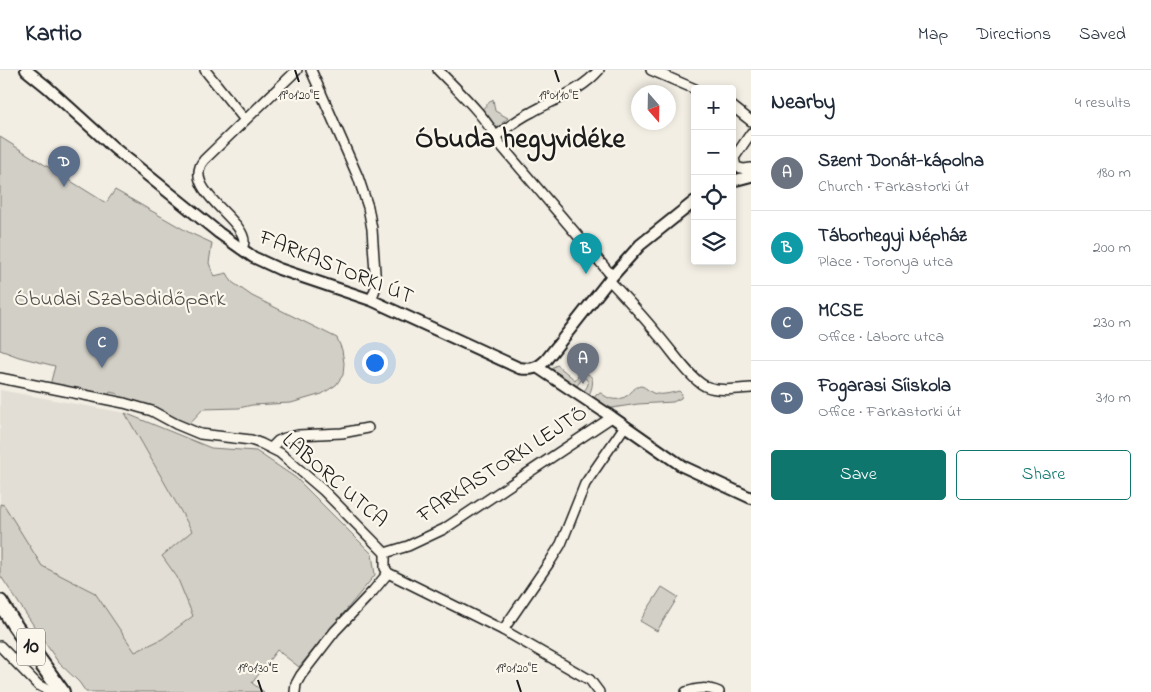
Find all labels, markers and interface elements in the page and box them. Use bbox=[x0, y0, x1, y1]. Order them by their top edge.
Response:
text: Kartio bbox=[25, 17, 82, 52]
text: Map bbox=[918, 22, 948, 48]
text: Directions bbox=[976, 22, 1051, 48]
text: Saved bbox=[1079, 22, 1126, 48]
north arrow bbox=[631, 85, 676, 130]
map controls bbox=[691, 85, 736, 265]
button: + bbox=[691, 85, 736, 130]
text: 19°01'20"E bbox=[278, 87, 320, 105]
text: 19°01'10"E bbox=[539, 87, 579, 105]
text: Nearby bbox=[771, 88, 835, 118]
text: 4 results bbox=[1075, 91, 1131, 115]
district label: Óbuda hegyvidéke bbox=[415, 120, 626, 162]
button: − bbox=[691, 130, 736, 175]
pin: D bbox=[48, 146, 80, 187]
text: Szent Donát-kápolna bbox=[818, 148, 984, 175]
text: A bbox=[782, 161, 792, 185]
text: 180 m bbox=[1097, 161, 1131, 185]
button: locate bbox=[691, 175, 736, 220]
text: Church · Farkastorki út bbox=[818, 175, 969, 199]
button: layers bbox=[691, 220, 736, 265]
street label: FARKASTORKI ÚT bbox=[253, 222, 418, 314]
text: Táborhegyi Népház bbox=[818, 223, 967, 250]
pin: B bbox=[570, 233, 602, 274]
text: B bbox=[782, 236, 792, 260]
text: 200 m bbox=[1093, 236, 1131, 260]
text: Place · Toronya utca bbox=[818, 250, 953, 274]
park label: Óbudai Szabadidőpark bbox=[14, 284, 226, 316]
text: MCSE bbox=[818, 298, 864, 325]
text: C bbox=[783, 311, 791, 335]
text: 230 m bbox=[1093, 311, 1131, 335]
text: Office · Laborc utca bbox=[818, 325, 944, 349]
pin: C bbox=[86, 327, 118, 368]
pin: A bbox=[567, 343, 599, 384]
your location bbox=[362, 350, 388, 376]
text: Fogarasi Síiskola bbox=[818, 373, 951, 400]
text: D bbox=[781, 386, 793, 410]
text: 310 m bbox=[1096, 386, 1131, 410]
street label: FARKASTORKI LEJTŐ bbox=[411, 398, 594, 533]
text: Office · Farkastorki út bbox=[818, 400, 961, 424]
street label: LABORC UTCA bbox=[274, 426, 394, 536]
button: Save bbox=[771, 450, 946, 500]
button: Share bbox=[956, 450, 1131, 500]
road number: 10 bbox=[17, 628, 45, 666]
text: 19°01'30"E bbox=[237, 660, 279, 678]
text: 19°01'20"E bbox=[496, 660, 538, 678]

